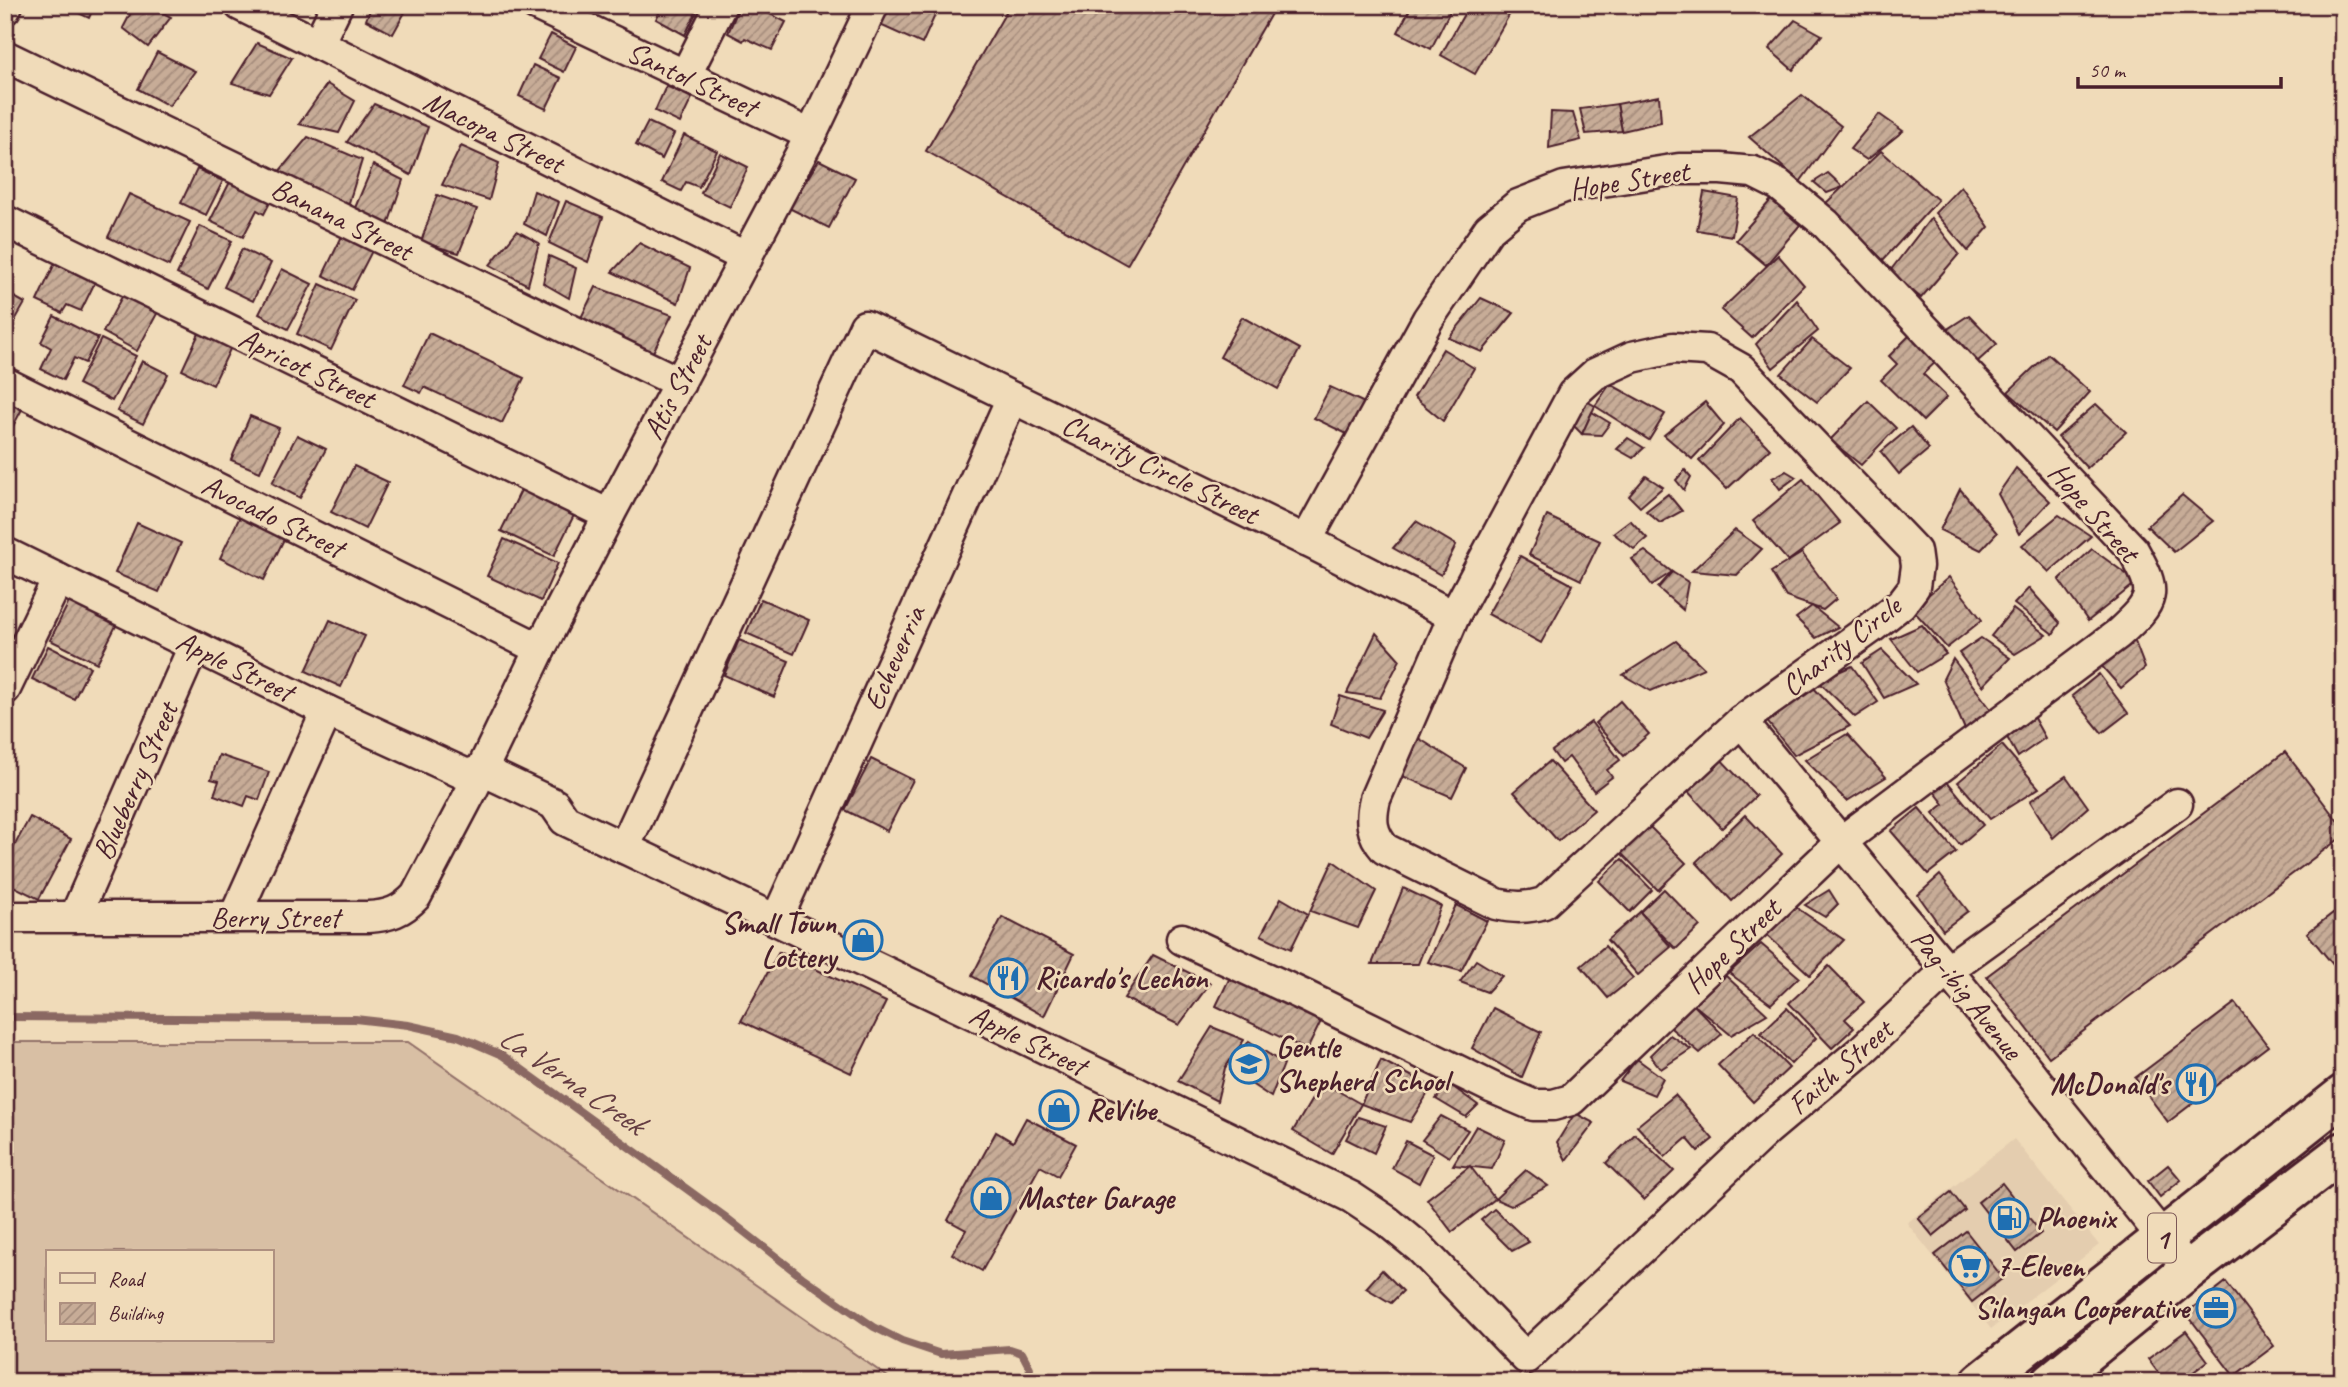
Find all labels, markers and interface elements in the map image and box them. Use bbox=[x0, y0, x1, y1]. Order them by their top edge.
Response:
street label: Santol Street bbox=[621, 32, 767, 127]
scale bar bbox=[2078, 46, 2282, 90]
text: 50 m bbox=[2089, 57, 2127, 83]
street label: Macopa Street bbox=[418, 82, 573, 184]
street label: Hope Street bbox=[1566, 151, 1695, 208]
street label: Banana Street bbox=[265, 169, 421, 271]
street label: Apricot Street bbox=[233, 319, 384, 419]
street label: Atis Street bbox=[634, 325, 722, 446]
street label: Charity Circle Street bbox=[1056, 405, 1267, 534]
street label: Hope Street bbox=[2040, 454, 2150, 572]
street label: Avocado Street bbox=[196, 465, 354, 568]
street label: Charity Circle bbox=[1774, 586, 1910, 705]
street label: Echeverria bbox=[854, 598, 934, 716]
street label: Apple Street bbox=[170, 621, 303, 712]
street label: Blueberry Street bbox=[83, 694, 188, 866]
street label: Hope Street bbox=[1675, 888, 1791, 1002]
street label: Berry Street bbox=[210, 898, 344, 936]
place label: Small Town Lottery bbox=[721, 904, 839, 976]
shop icon: Small Town Lottery bbox=[842, 919, 884, 961]
street label: Pag-ibig Avenue bbox=[1903, 921, 2033, 1069]
restaurant icon: Ricardo's Lechon bbox=[987, 957, 1029, 999]
place label: Ricardo's Lechon bbox=[1035, 959, 1209, 997]
street label: Apple Street bbox=[963, 995, 1096, 1086]
street label: Faith Street bbox=[1780, 1009, 1903, 1123]
water label: La Verna Creek bbox=[491, 1016, 657, 1147]
place label: Gentle Shepherd School bbox=[1276, 1028, 1454, 1100]
school or university icon: Gentle Shepherd School bbox=[1228, 1043, 1270, 1085]
restaurant icon: McDonald's bbox=[2175, 1063, 2217, 1105]
place label: McDonald's bbox=[2050, 1065, 2172, 1103]
shop icon: ReVibe bbox=[1038, 1089, 1080, 1131]
place label: ReVibe bbox=[1086, 1091, 1158, 1129]
shop icon: Master Garage bbox=[970, 1177, 1012, 1219]
place label: Master Garage bbox=[1018, 1179, 1176, 1217]
fuel station icon: Phoenix bbox=[1988, 1197, 2030, 1239]
place label: Phoenix bbox=[2036, 1199, 2118, 1237]
road number: 1 bbox=[2148, 1214, 2176, 1262]
supermarket icon: 7-Eleven bbox=[1948, 1245, 1990, 1287]
place label: 7-Eleven bbox=[1996, 1247, 2086, 1285]
legend bbox=[46, 1250, 273, 1342]
text: Road bbox=[108, 1266, 147, 1292]
office icon: Silangan Cooperative bbox=[2195, 1287, 2237, 1329]
place label: Silangan Cooperative bbox=[1974, 1289, 2191, 1327]
text: Building bbox=[108, 1300, 165, 1326]

